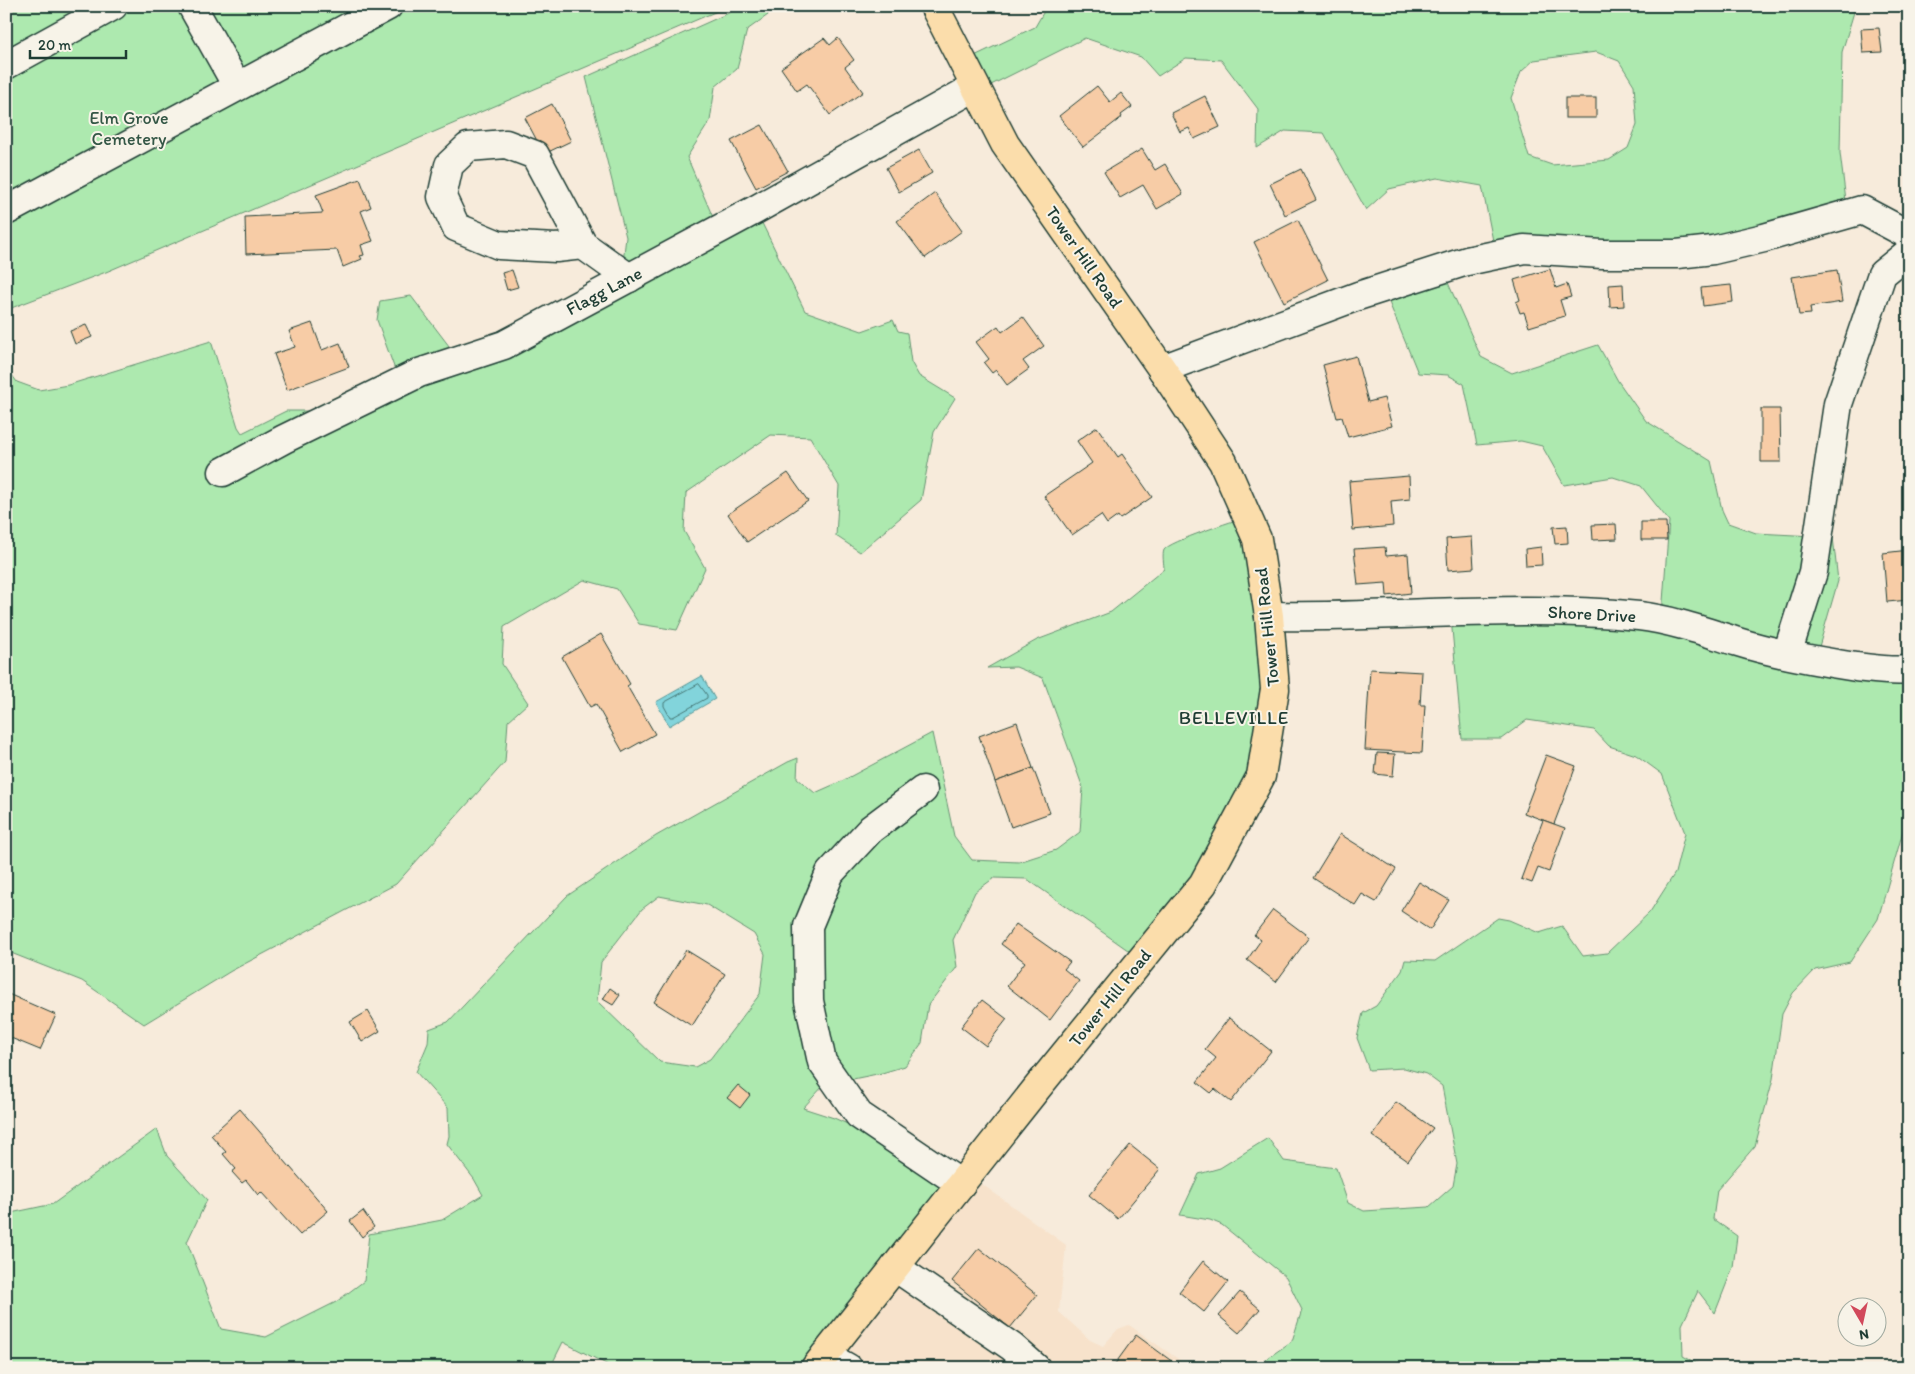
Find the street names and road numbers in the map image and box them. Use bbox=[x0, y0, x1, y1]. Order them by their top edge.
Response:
street label: Tower Hill Road bbox=[1041, 202, 1127, 312]
street label: Flagg Lane bbox=[562, 262, 646, 320]
street label: Tower Hill Road bbox=[1250, 566, 1284, 687]
street label: Shore Drive bbox=[1547, 601, 1637, 627]
street label: Tower Hill Road bbox=[1064, 944, 1156, 1051]

